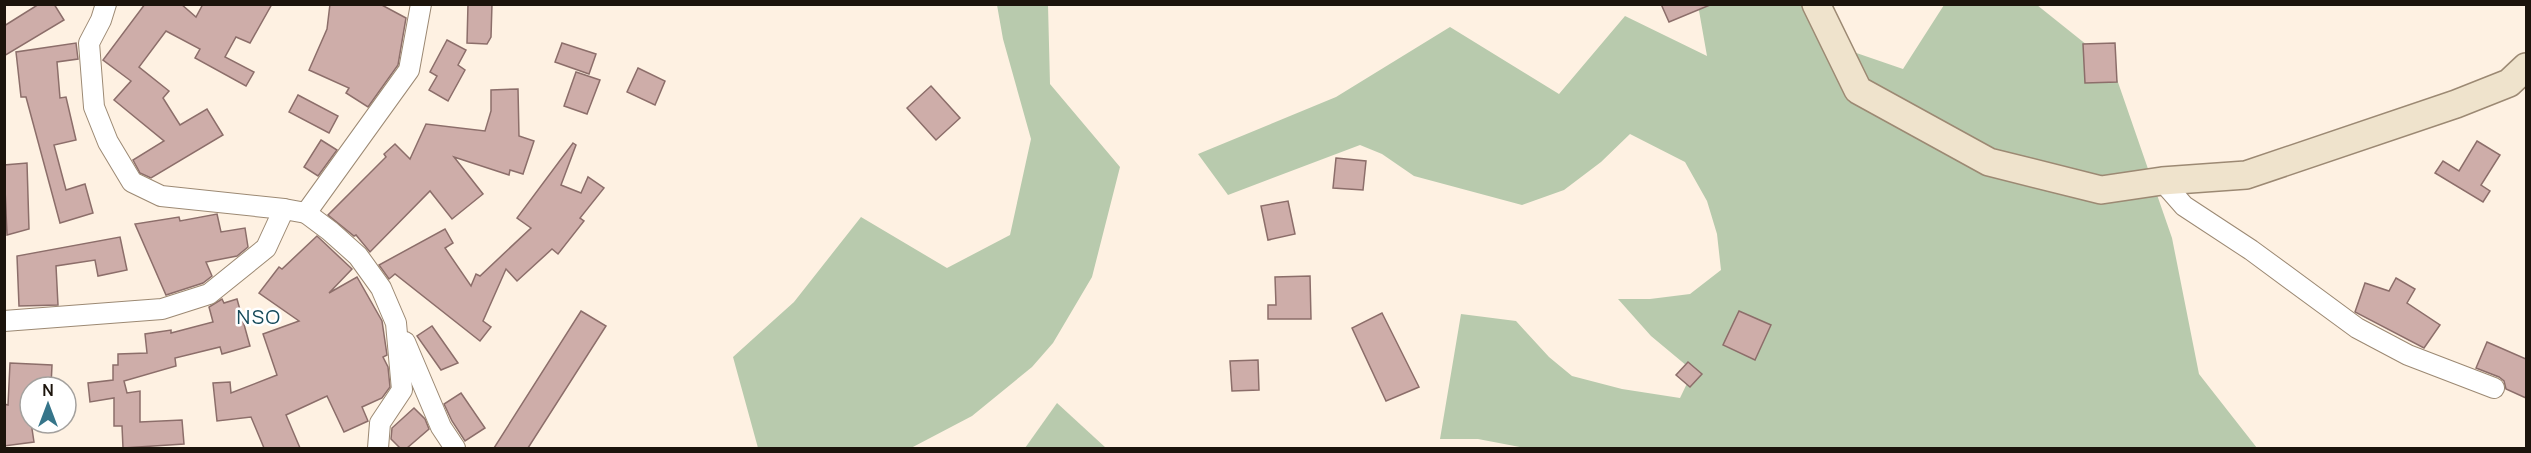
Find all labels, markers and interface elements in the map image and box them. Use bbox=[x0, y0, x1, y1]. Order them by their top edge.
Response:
district label: NSO bbox=[237, 303, 282, 330]
north arrow bbox=[18, 375, 78, 435]
text: N bbox=[42, 379, 54, 401]

